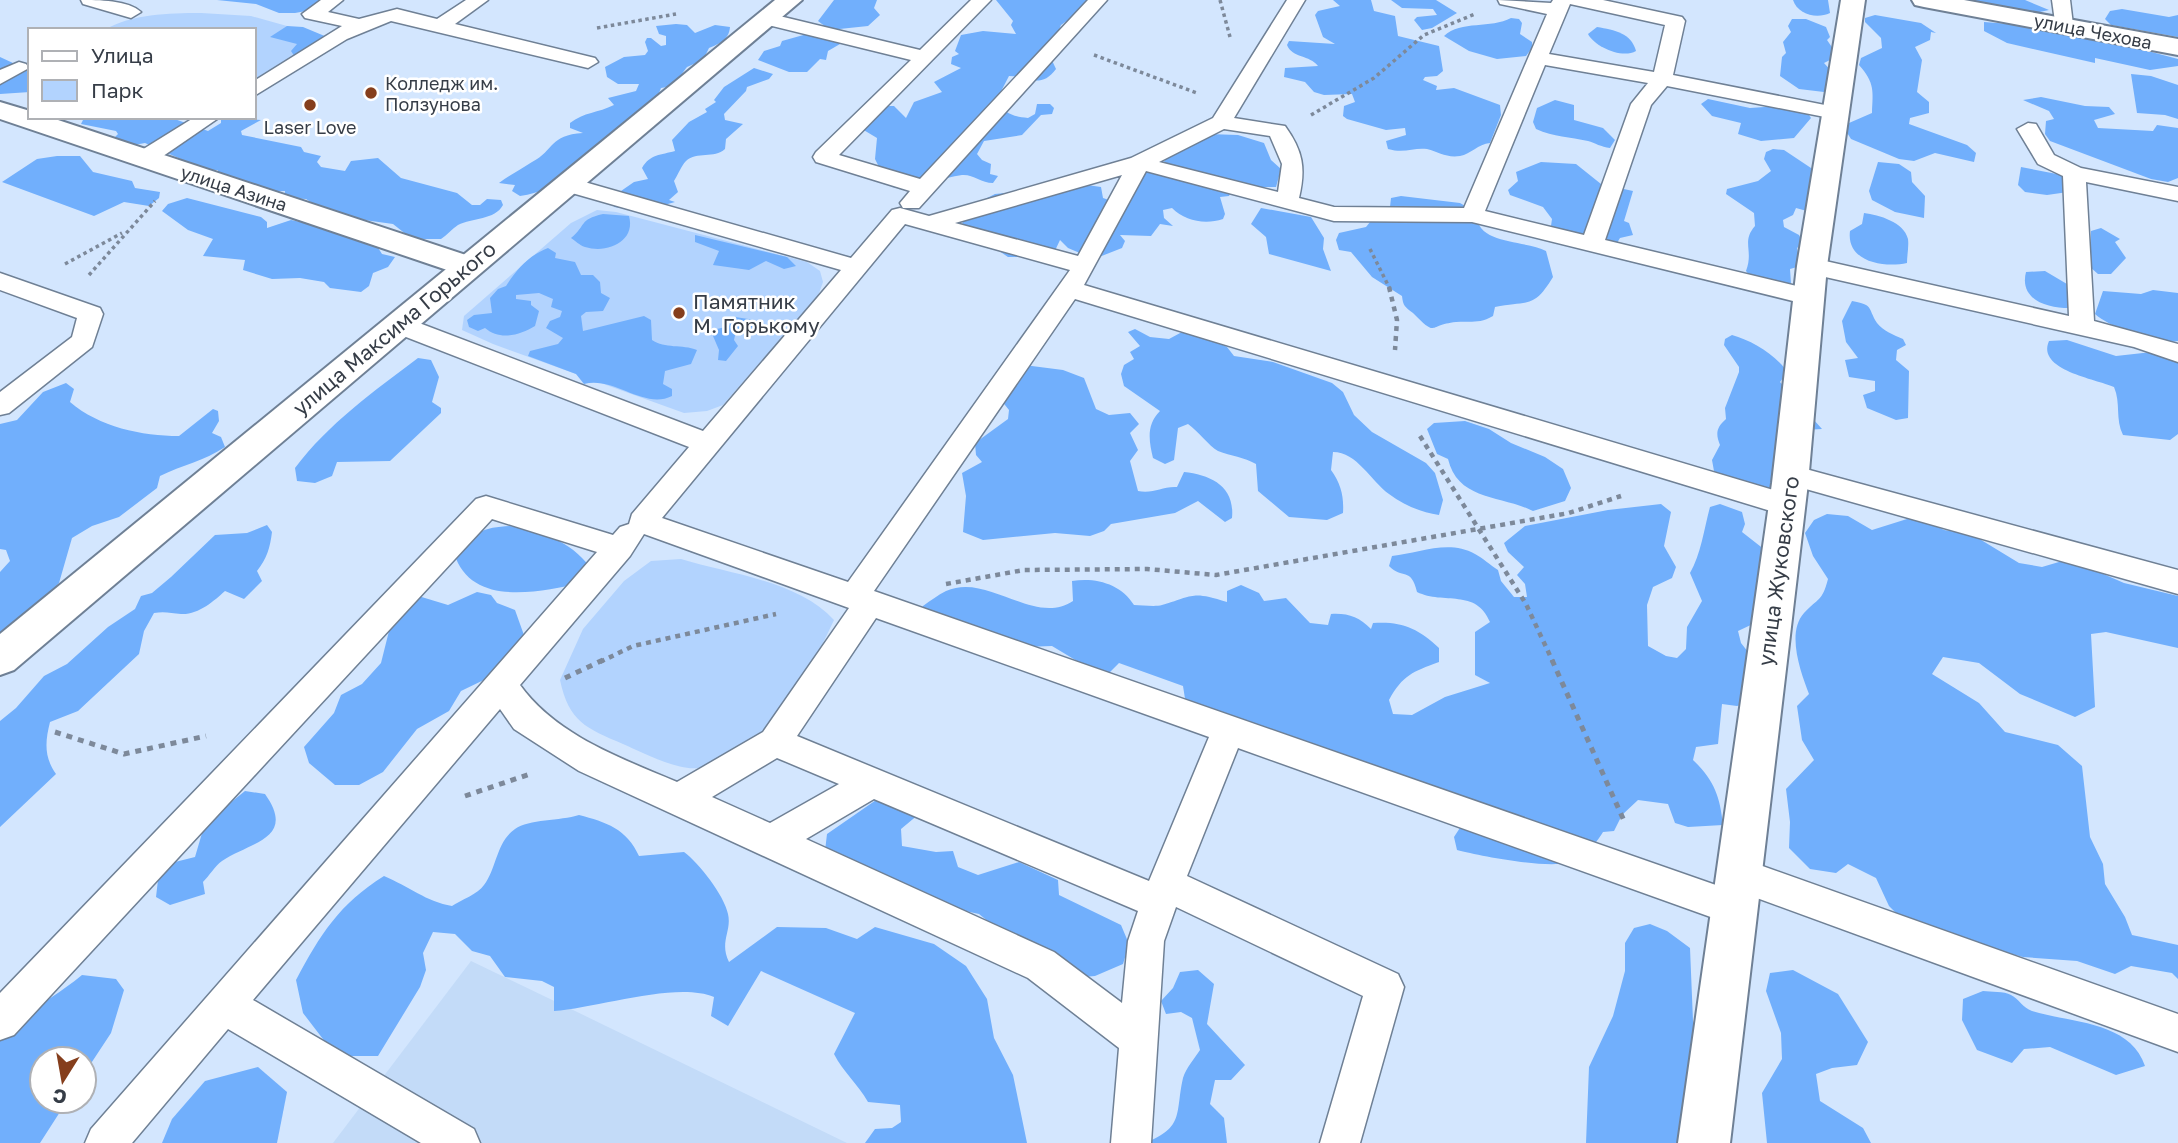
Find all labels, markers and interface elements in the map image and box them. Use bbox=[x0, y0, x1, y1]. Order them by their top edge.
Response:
street label: улица Чехова bbox=[2032, 9, 2154, 53]
legend bbox=[28, 28, 256, 119]
text: Улица bbox=[91, 42, 154, 68]
place label: Колледж им. Ползунова bbox=[385, 72, 499, 115]
text: Парк bbox=[91, 77, 144, 103]
marker: Колледж им. Ползунова bbox=[363, 85, 379, 101]
marker: Laser Love bbox=[302, 97, 318, 113]
place label: Laser Love bbox=[264, 116, 356, 138]
street label: улица Азина bbox=[178, 160, 290, 216]
street label: улица Максима Горького bbox=[287, 235, 501, 421]
place label: Памятник М. Горькому bbox=[693, 288, 820, 338]
marker: Памятник М. Горькому bbox=[671, 305, 687, 321]
street label: улица Жуковского bbox=[1752, 474, 1804, 668]
north arrow bbox=[28, 1045, 98, 1115]
text: С bbox=[51, 1085, 68, 1110]

